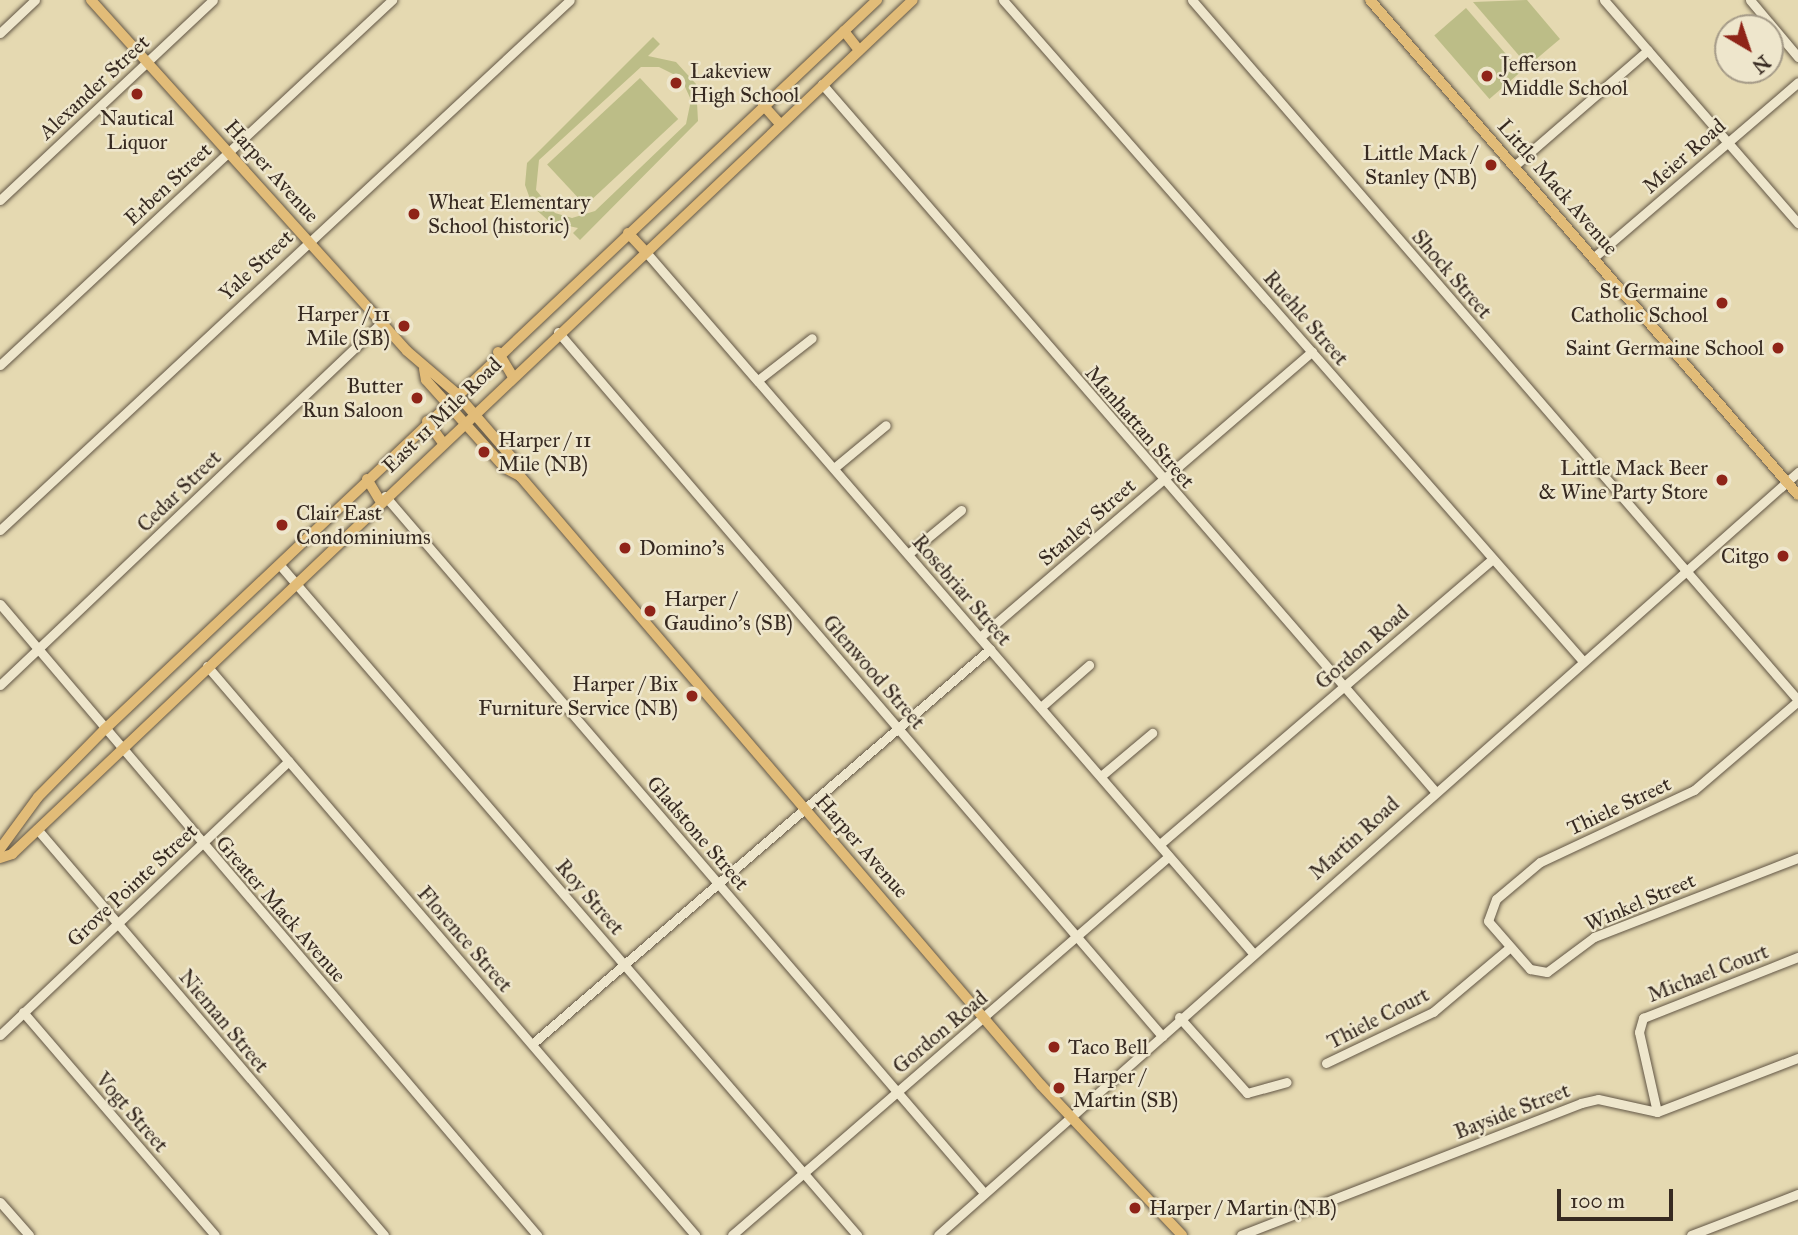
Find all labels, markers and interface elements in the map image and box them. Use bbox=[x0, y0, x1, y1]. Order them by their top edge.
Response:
north arrow bbox=[1714, 14, 1784, 84]
street label: Alexander Street bbox=[34, 29, 154, 145]
text: N bbox=[1748, 50, 1775, 78]
place label: Jefferson Middle School bbox=[1501, 51, 1628, 101]
place label: Lakeview High School bbox=[690, 58, 800, 108]
marker: Jefferson Middle School bbox=[1479, 68, 1495, 84]
marker: Lakeview High School bbox=[668, 75, 684, 91]
marker: Nautical Liquor bbox=[129, 86, 145, 102]
place label: Nautical Liquor bbox=[100, 105, 174, 155]
street label: Meier Road bbox=[1637, 113, 1731, 199]
street label: Harper Avenue bbox=[219, 114, 325, 228]
street label: Little Mack Avenue bbox=[1492, 114, 1624, 260]
street label: Erben Street bbox=[119, 137, 217, 231]
place label: Little Mack / Stanley (NB) bbox=[1363, 140, 1477, 190]
marker: Little Mack / Stanley (NB) bbox=[1483, 157, 1499, 173]
place label: Wheat Elementary School (historic) bbox=[428, 189, 590, 239]
marker: Wheat Elementary School (historic) bbox=[406, 206, 422, 222]
street label: Yale Street bbox=[214, 224, 298, 306]
street label: Shock Street bbox=[1407, 224, 1497, 324]
street label: Ruehle Street bbox=[1258, 266, 1354, 370]
place label: St Germaine Catholic School bbox=[1571, 278, 1708, 328]
marker: St Germaine Catholic School bbox=[1714, 295, 1730, 311]
place label: Harper / 11 Mile (SB) bbox=[297, 301, 390, 351]
marker: Harper / 11 Mile (SB) bbox=[396, 318, 412, 334]
place label: Saint Germaine School bbox=[1566, 335, 1764, 361]
marker: Saint Germaine School bbox=[1770, 340, 1786, 356]
street label: East 11 Mile Road bbox=[377, 352, 507, 478]
street label: Manhattan Street bbox=[1080, 361, 1200, 493]
place label: Butter Run Saloon bbox=[302, 373, 403, 423]
marker: Butter Run Saloon bbox=[409, 390, 425, 406]
place label: Harper / 11 Mile (NB) bbox=[498, 427, 591, 477]
marker: Harper / 11 Mile (NB) bbox=[476, 444, 492, 460]
street label: Cedar Street bbox=[132, 445, 226, 537]
place label: Little Mack Beer & Wine Party Store bbox=[1539, 455, 1708, 505]
marker: Little Mack Beer & Wine Party Store bbox=[1714, 472, 1730, 488]
street label: Stanley Street bbox=[1033, 473, 1141, 571]
place label: Clair East Condominiums bbox=[296, 500, 431, 550]
marker: Clair East Condominiums bbox=[274, 517, 290, 533]
street label: Rosebriar Street bbox=[907, 529, 1017, 651]
place label: Domino's bbox=[639, 535, 724, 561]
marker: Domino's bbox=[617, 540, 633, 556]
place label: Citgo bbox=[1721, 543, 1769, 569]
marker: Citgo bbox=[1775, 548, 1791, 564]
place label: Harper / Gaudino's (SB) bbox=[664, 586, 793, 636]
street label: Gordon Road bbox=[1310, 600, 1414, 694]
marker: Harper / Gaudino's (SB) bbox=[642, 603, 658, 619]
street label: Glenwood Street bbox=[818, 610, 930, 734]
place label: Harper / Bix Furniture Service (NB) bbox=[478, 671, 678, 721]
marker: Harper / Bix Furniture Service (NB) bbox=[684, 688, 700, 704]
street label: Gladstone Street bbox=[642, 771, 754, 895]
street label: Thiele Street bbox=[1563, 771, 1675, 841]
street label: Harper Avenue bbox=[810, 789, 914, 903]
street label: Martin Road bbox=[1304, 791, 1404, 885]
street label: Grove Pointe Street bbox=[62, 818, 202, 952]
street label: Greater Mack Avenue bbox=[210, 831, 352, 987]
street label: Roy Street bbox=[550, 854, 630, 940]
street label: Winkel Street bbox=[1581, 867, 1699, 937]
street label: Florence Street bbox=[412, 881, 518, 997]
street label: Michael Court bbox=[1644, 938, 1772, 1008]
street label: Nieman Street bbox=[174, 964, 274, 1078]
street label: Thiele Court bbox=[1323, 982, 1433, 1054]
street label: Gordon Road bbox=[888, 985, 992, 1079]
place label: Taco Bell bbox=[1068, 1034, 1148, 1060]
marker: Taco Bell bbox=[1046, 1039, 1062, 1055]
place label: Harper / Martin (SB) bbox=[1073, 1063, 1178, 1113]
street label: Vogt Street bbox=[90, 1067, 174, 1157]
street label: Bayside Street bbox=[1451, 1077, 1573, 1145]
marker: Harper / Martin (SB) bbox=[1051, 1080, 1067, 1096]
scale bar bbox=[1560, 1176, 1675, 1220]
text: 100 m bbox=[1570, 1188, 1625, 1214]
place label: Harper / Martin (NB) bbox=[1149, 1195, 1337, 1221]
marker: Harper / Martin (NB) bbox=[1127, 1200, 1143, 1216]

